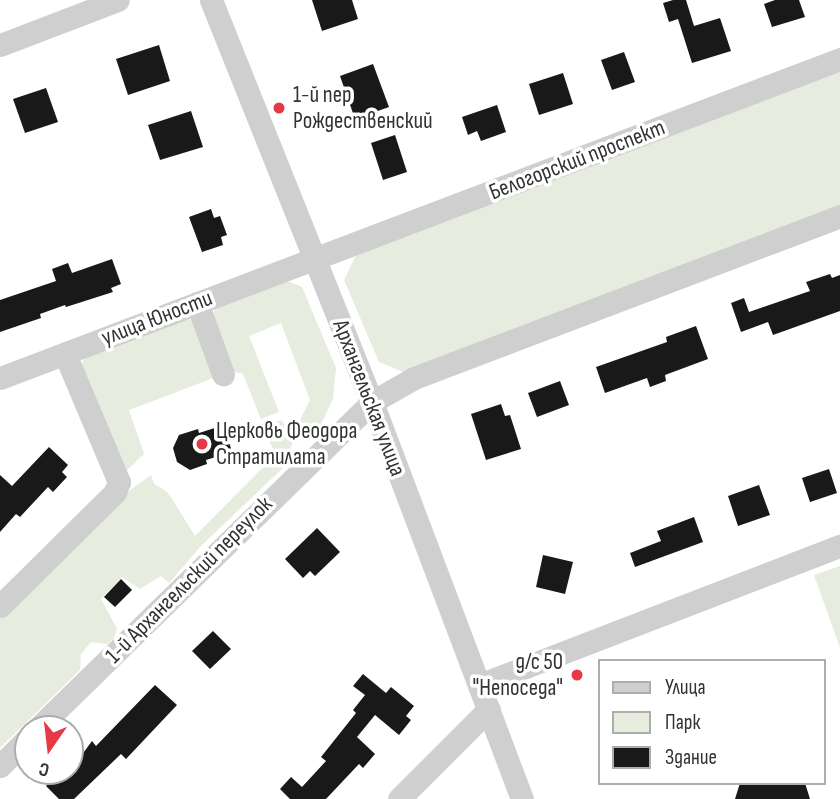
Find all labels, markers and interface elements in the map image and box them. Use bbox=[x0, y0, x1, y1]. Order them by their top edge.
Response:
place label: 1-й пер Рождественский bbox=[293, 81, 433, 135]
marker: 1-й пер Рождественский bbox=[271, 100, 287, 116]
street label: Белогорский проспект bbox=[485, 114, 669, 206]
street label: улица Юности bbox=[98, 284, 216, 352]
street label: Архангельская улица bbox=[327, 316, 411, 480]
place label: Церковь Феодора Стратилата bbox=[216, 417, 357, 471]
marker: Церковь Феодора Стратилата bbox=[194, 436, 210, 452]
street label: 1-й Архангельский переулок bbox=[100, 491, 278, 669]
place label: д/с 50 "Непоседа" bbox=[473, 648, 563, 702]
legend bbox=[598, 659, 826, 785]
marker: д/с 50 "Непоседа" bbox=[569, 667, 585, 683]
text: Улица bbox=[665, 675, 706, 700]
text: Парк bbox=[665, 710, 700, 735]
north arrow bbox=[14, 715, 84, 785]
text: Здание bbox=[665, 745, 717, 770]
text: С bbox=[37, 757, 52, 781]

